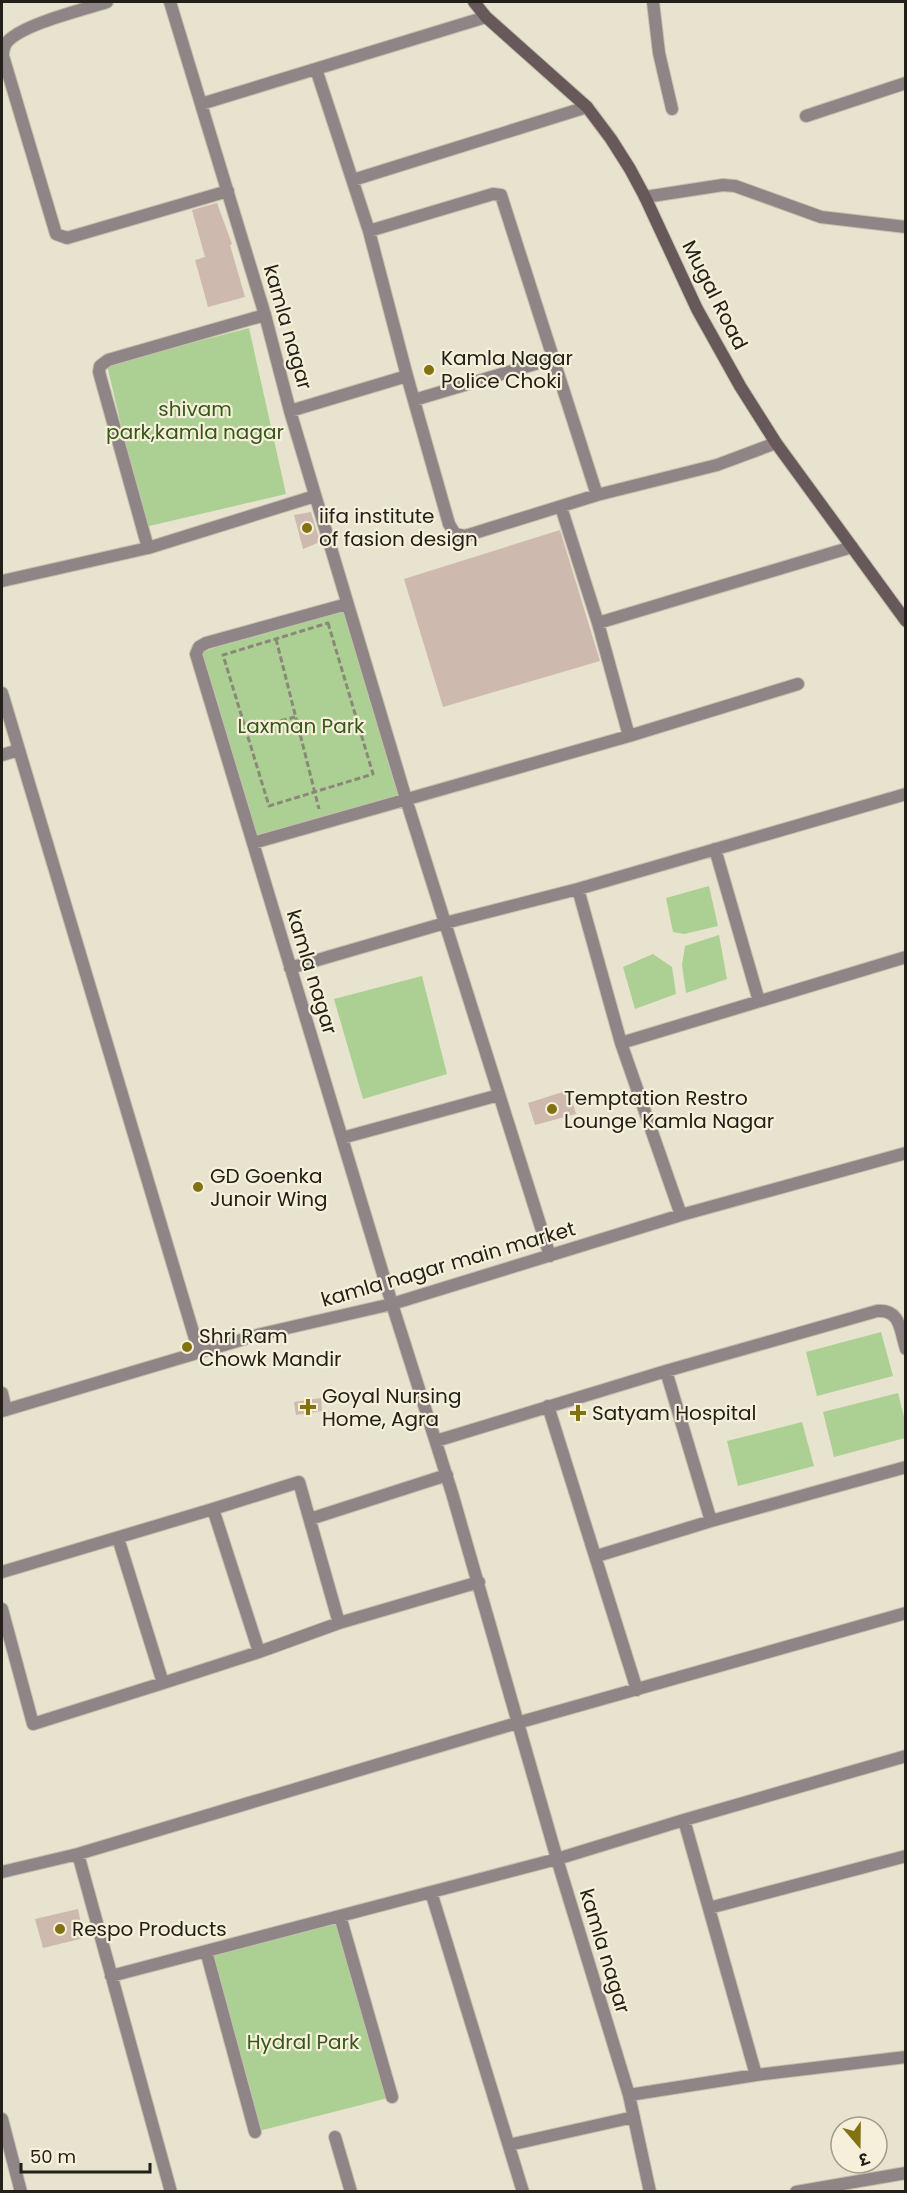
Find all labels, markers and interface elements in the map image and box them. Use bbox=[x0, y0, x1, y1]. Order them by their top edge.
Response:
street label: Mugal Road bbox=[675, 235, 755, 355]
street label: kamla nagar bbox=[257, 261, 319, 393]
place label: Kamla Nagar Police Choki bbox=[441, 344, 573, 395]
marker: Kamla Nagar Police Choki bbox=[422, 363, 436, 377]
park label: shivam park,kamla nagar bbox=[106, 395, 284, 446]
place label: iifa institute of fasion design bbox=[319, 502, 478, 553]
marker: iifa institute of fasion design bbox=[300, 521, 314, 535]
park label: Laxman Park bbox=[238, 712, 365, 740]
street label: kamla nagar bbox=[280, 906, 344, 1038]
place label: Temptation Restro Lounge Kamla Nagar bbox=[564, 1084, 774, 1135]
marker: Temptation Restro Lounge Kamla Nagar bbox=[545, 1102, 559, 1116]
place label: GD Goenka Junoir Wing bbox=[210, 1162, 327, 1213]
marker: GD Goenka Junoir Wing bbox=[191, 1180, 205, 1194]
street label: kamla nagar main market bbox=[318, 1214, 578, 1314]
place label: Shri Ram Chowk Mandir bbox=[199, 1322, 342, 1373]
marker: Shri Ram Chowk Mandir bbox=[180, 1340, 194, 1354]
place label: Goyal Nursing Home, Agra bbox=[322, 1382, 461, 1433]
marker: Goyal Nursing Home, Agra bbox=[299, 1398, 317, 1416]
place label: Satyam Hospital bbox=[592, 1399, 757, 1427]
marker: Satyam Hospital bbox=[569, 1404, 587, 1422]
street label: kamla nagar bbox=[573, 1885, 637, 2017]
place label: Respo Products bbox=[72, 1915, 227, 1943]
marker: Respo Products bbox=[53, 1922, 67, 1936]
park label: Hydral Park bbox=[247, 2028, 360, 2056]
north arrow bbox=[829, 2115, 889, 2175]
scale bar bbox=[21, 2136, 150, 2174]
text: 50 m bbox=[30, 2144, 76, 2169]
text: उ bbox=[855, 2146, 873, 2171]

